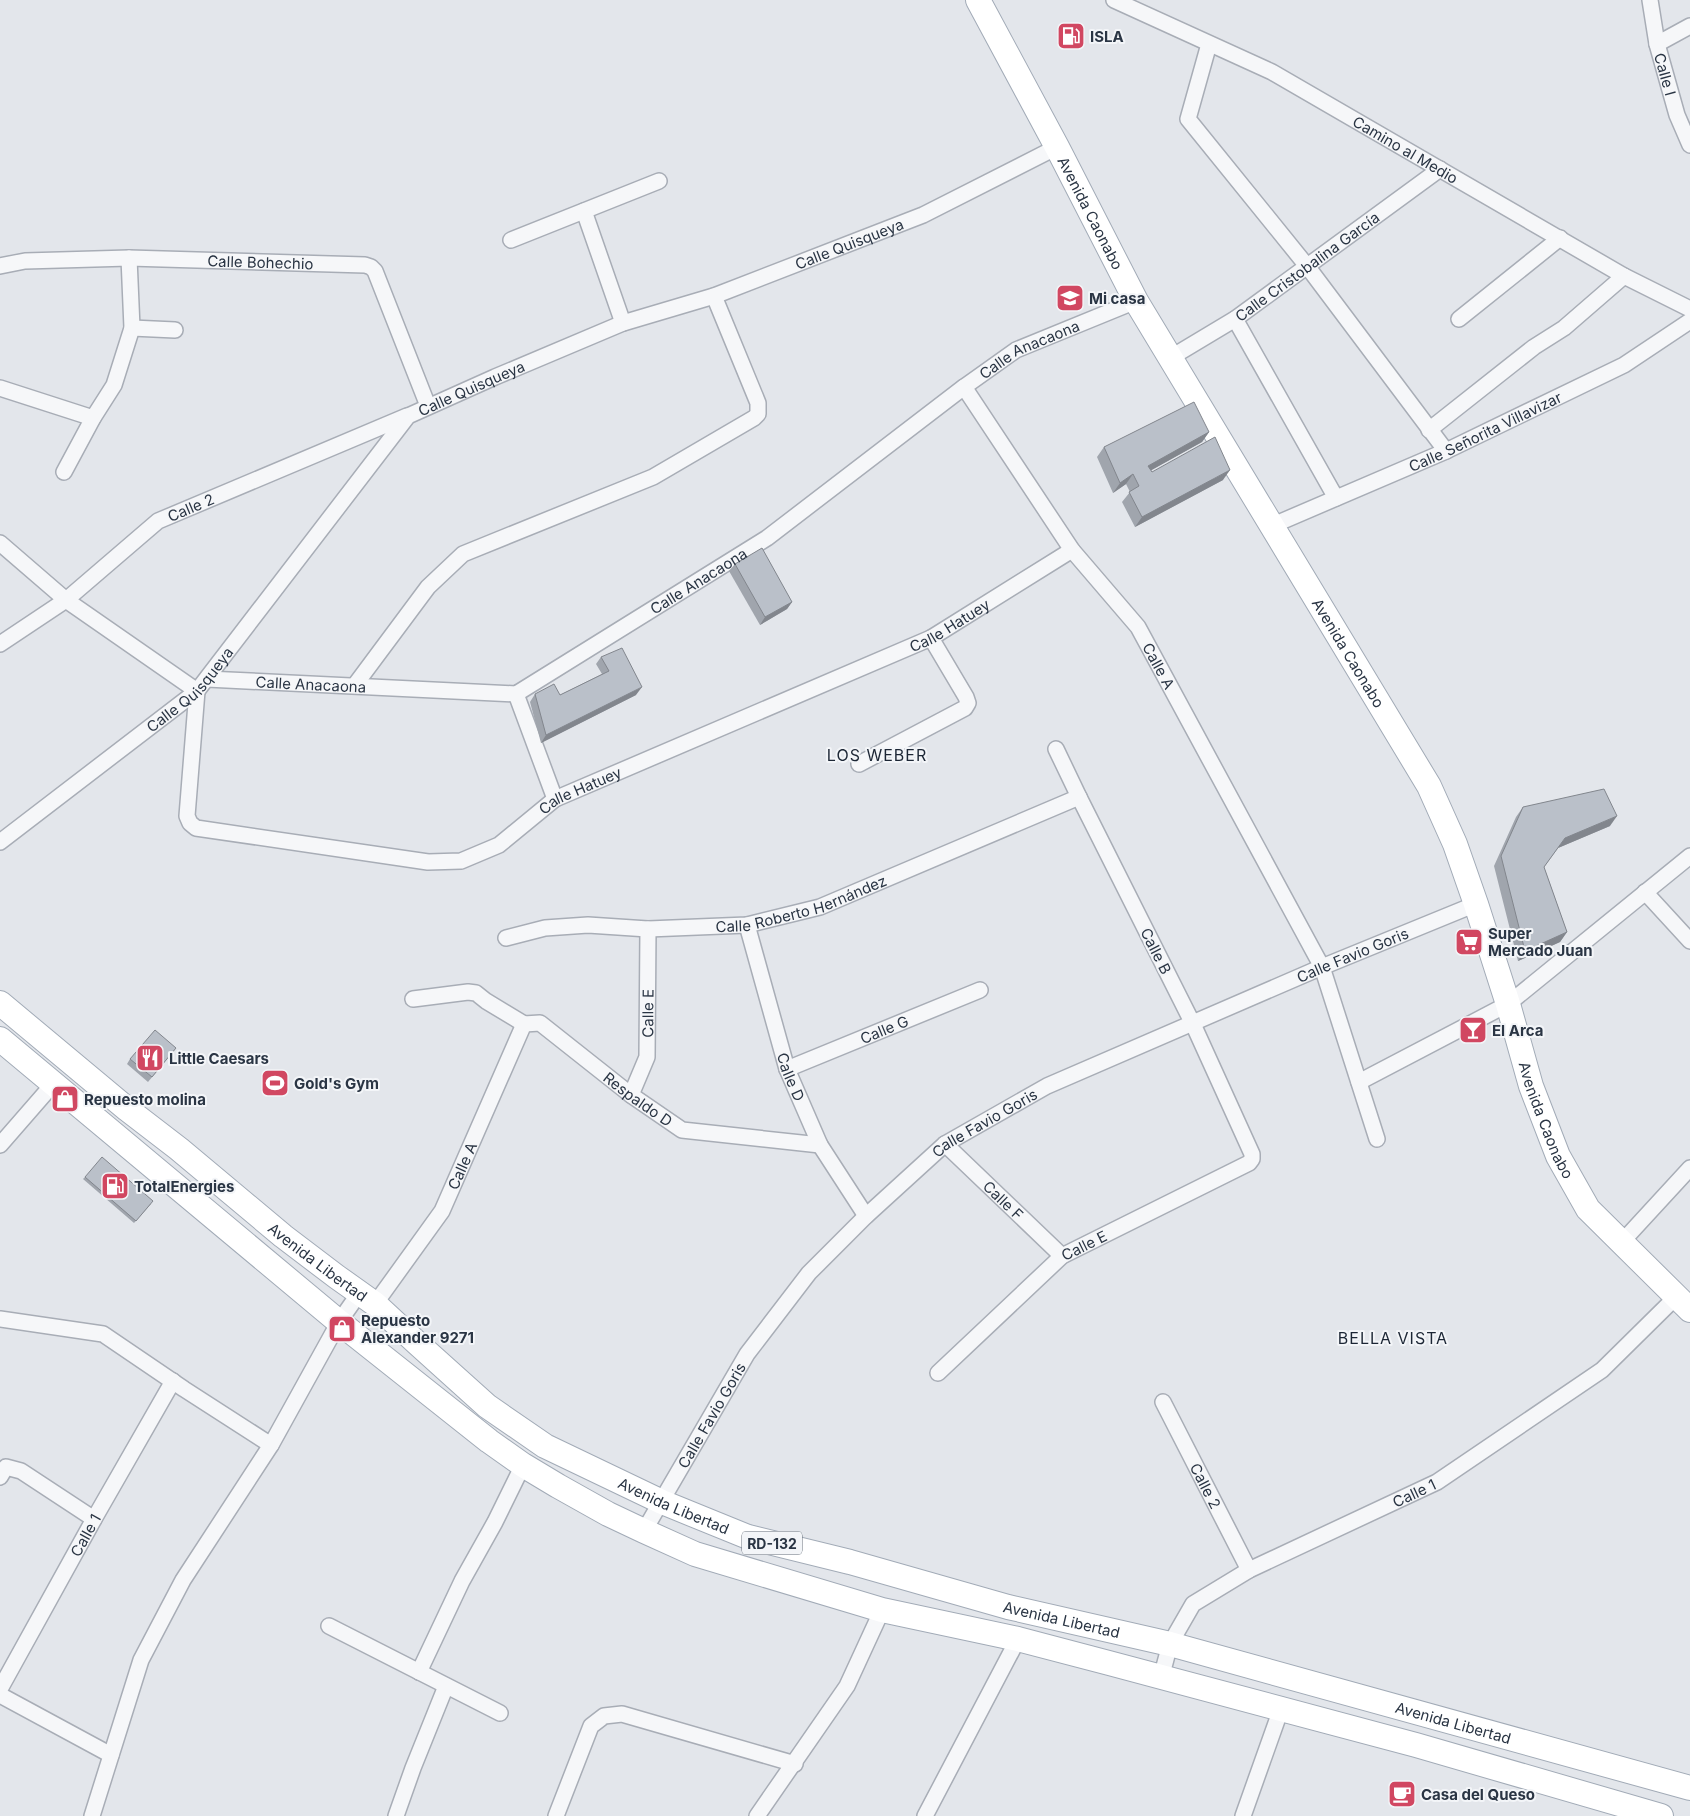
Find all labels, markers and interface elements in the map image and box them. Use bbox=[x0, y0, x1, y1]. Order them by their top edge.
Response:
fuel station icon: ISLA bbox=[1056, 21, 1086, 51]
place label: ISLA bbox=[1090, 27, 1124, 46]
street label: Calle I bbox=[1650, 51, 1681, 98]
street label: Camino al Medio bbox=[1349, 111, 1462, 187]
street label: Avenida Caonabo bbox=[1054, 153, 1128, 273]
street label: Calle Cristobalina García bbox=[1231, 207, 1383, 325]
street label: Calle Quisqueya bbox=[792, 214, 906, 273]
street label: Calle Bohechio bbox=[207, 251, 314, 273]
school or university icon: Mi casa bbox=[1055, 283, 1085, 313]
place label: Mi casa bbox=[1089, 289, 1145, 308]
street label: Calle Anacaona bbox=[975, 316, 1082, 383]
street label: Calle Quisqueya bbox=[415, 356, 528, 420]
street label: Calle Señorita Villavizar bbox=[1406, 387, 1565, 475]
street label: Calle 2 bbox=[164, 489, 217, 525]
street label: Calle Anacaona bbox=[646, 543, 750, 618]
street label: Calle Hatuey bbox=[906, 594, 994, 656]
street label: Avenida Caonabo bbox=[1308, 595, 1389, 711]
street label: Calle A bbox=[1139, 639, 1179, 692]
street label: Calle Quisqueya bbox=[142, 643, 237, 736]
street label: Calle Anacaona bbox=[255, 672, 367, 696]
district label: LOS WEBER bbox=[827, 745, 927, 765]
street label: Calle Hatuey bbox=[535, 762, 625, 818]
street label: Calle Roberto Hernández bbox=[715, 870, 889, 936]
street label: Calle Favio Goris bbox=[1294, 923, 1411, 986]
place label: Super Mercado Juan bbox=[1488, 924, 1593, 960]
street label: Calle B bbox=[1136, 925, 1176, 977]
supermarket icon: Super Mercado Juan bbox=[1454, 927, 1484, 957]
street label: Calle E bbox=[638, 989, 657, 1038]
street label: Calle G bbox=[857, 1011, 911, 1048]
bar icon: El Arca bbox=[1458, 1015, 1488, 1045]
place label: El Arca bbox=[1492, 1021, 1543, 1040]
restaurant icon: Little Caesars bbox=[135, 1043, 165, 1073]
place label: Little Caesars bbox=[169, 1049, 269, 1068]
street label: Calle D bbox=[773, 1050, 809, 1104]
street label: Avenida Caonabo bbox=[1515, 1059, 1578, 1182]
sports icon: Gold's Gym bbox=[260, 1068, 290, 1098]
street label: Respaldo D bbox=[600, 1068, 676, 1130]
place label: Gold's Gym bbox=[294, 1074, 379, 1093]
shop icon: Repuesto molina bbox=[50, 1084, 80, 1114]
street label: Calle Favio Goris bbox=[928, 1084, 1040, 1161]
place label: Repuesto molina bbox=[84, 1090, 206, 1109]
street label: Calle A bbox=[443, 1139, 481, 1192]
fuel station icon: TotalEnergies bbox=[100, 1171, 130, 1201]
street label: Calle F bbox=[979, 1176, 1028, 1224]
place label: TotalEnergies bbox=[134, 1177, 234, 1196]
street label: Avenida Libertad bbox=[264, 1218, 371, 1305]
street label: Calle E bbox=[1058, 1226, 1110, 1264]
place label: Repuesto Alexander 9271 bbox=[361, 1311, 474, 1347]
shop icon: Repuesto Alexander 9271 bbox=[327, 1314, 357, 1344]
district label: BELLA VISTA bbox=[1338, 1328, 1448, 1348]
street label: Calle Favio Goris bbox=[673, 1359, 750, 1472]
street label: Calle 2 bbox=[1186, 1460, 1225, 1512]
street label: Avenida Libertad bbox=[615, 1473, 732, 1538]
street label: Calle 1 bbox=[1389, 1474, 1439, 1511]
street label: Calle 1 bbox=[66, 1510, 105, 1560]
road number: RD-132 bbox=[742, 1532, 802, 1555]
street label: Avenida Libertad bbox=[1002, 1597, 1122, 1642]
street label: Avenida Libertad bbox=[1393, 1697, 1513, 1748]
cafe icon: Casa del Queso bbox=[1387, 1779, 1417, 1809]
place label: Casa del Queso bbox=[1421, 1785, 1535, 1804]

